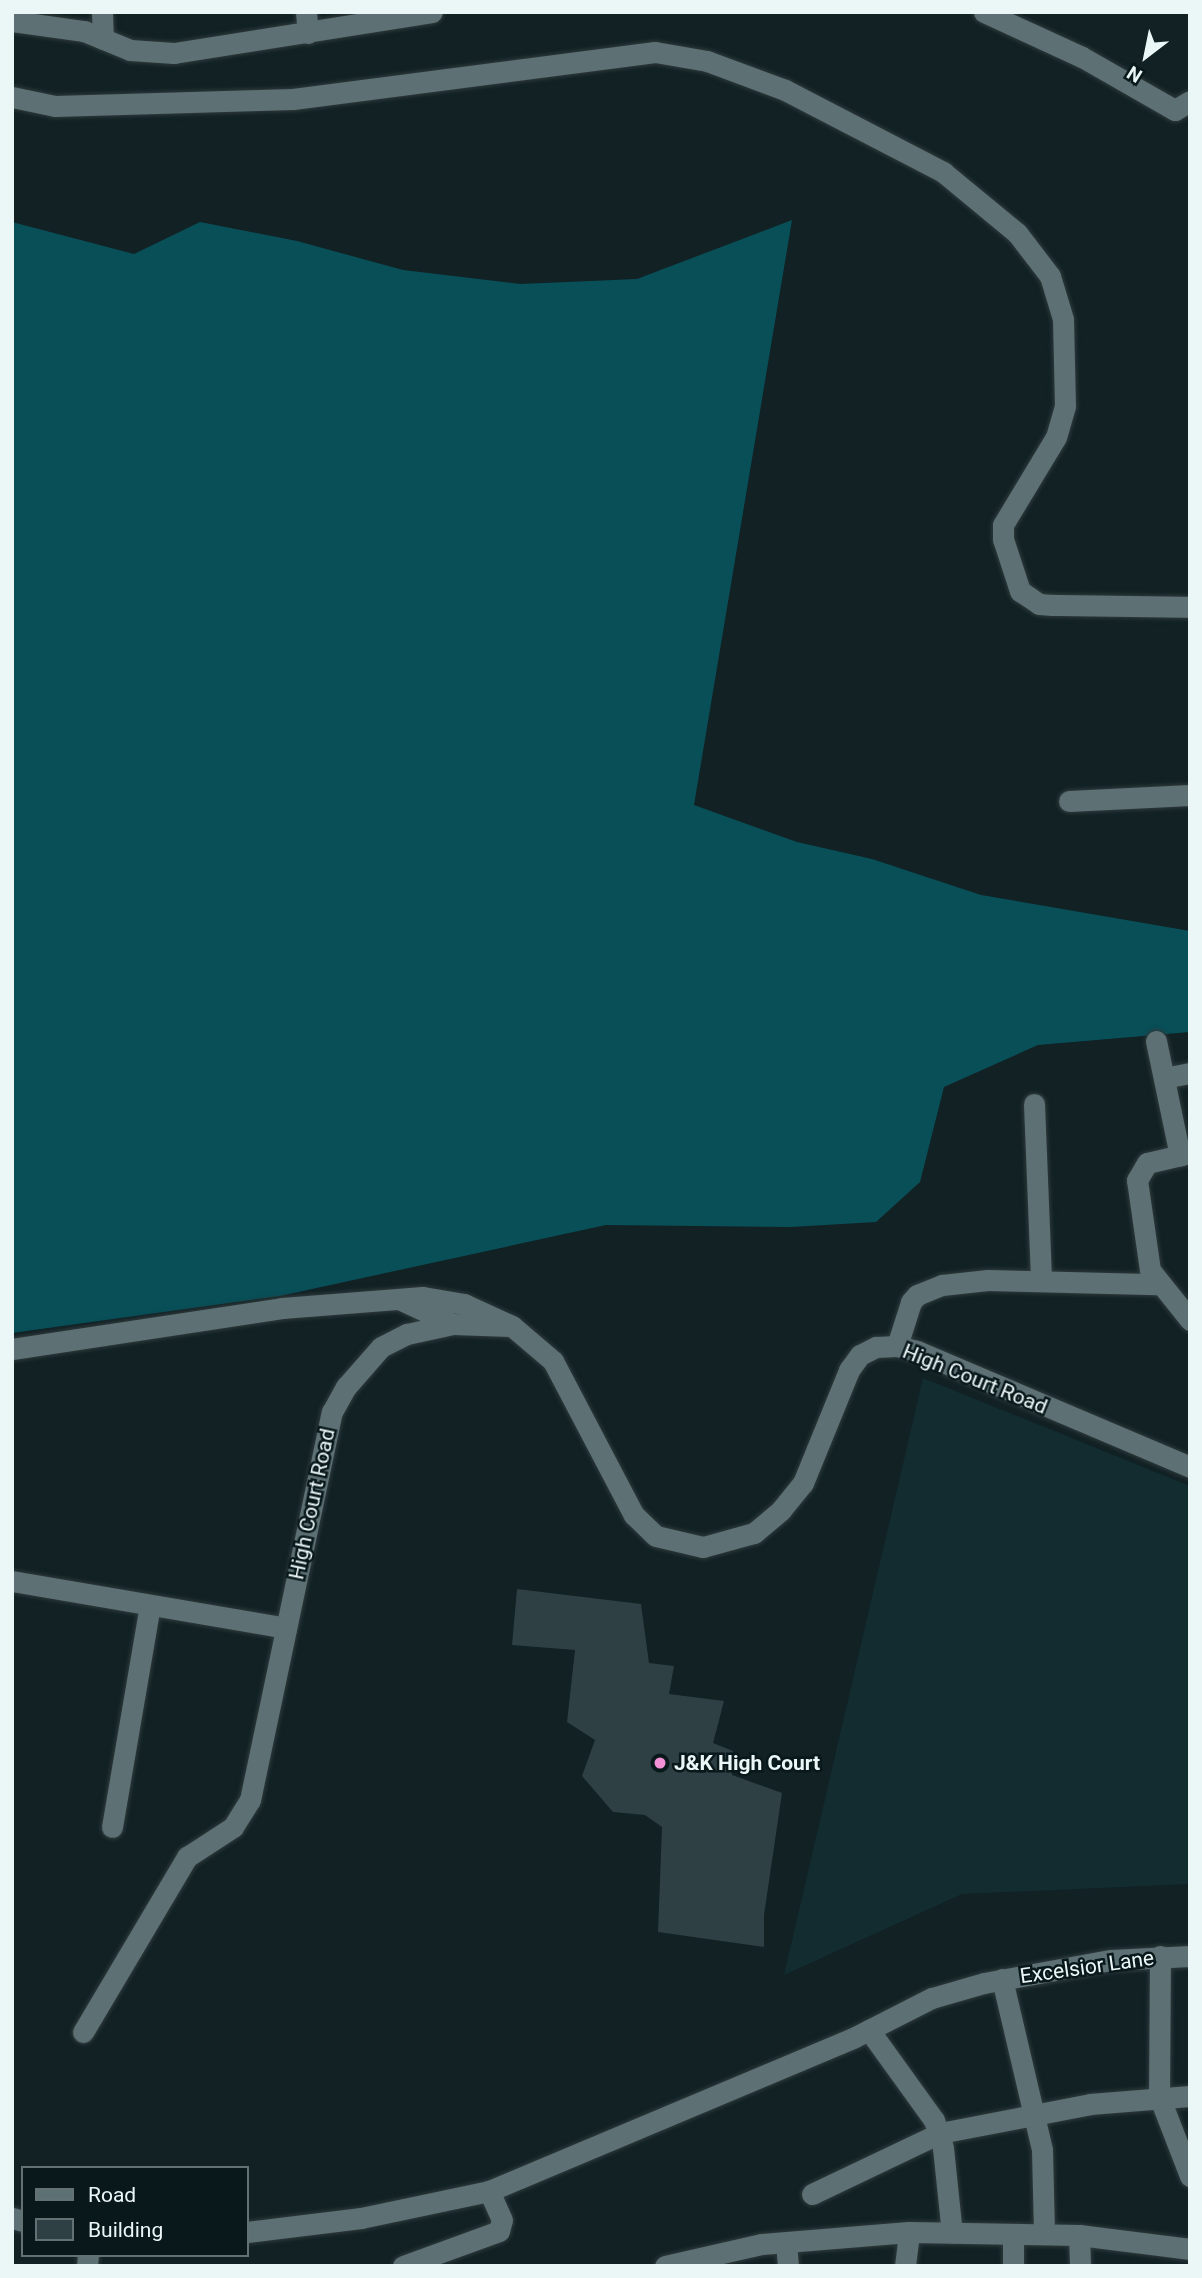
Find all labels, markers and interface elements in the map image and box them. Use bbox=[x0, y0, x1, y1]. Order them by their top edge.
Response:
north arrow bbox=[1111, 21, 1181, 91]
text: N bbox=[1123, 61, 1146, 88]
street label: High Court Road bbox=[899, 1339, 1051, 1419]
street label: High Court Road bbox=[284, 1426, 340, 1582]
place label: J&K High Court bbox=[674, 1750, 820, 1776]
marker: J&K High Court bbox=[652, 1755, 668, 1771]
street label: Excelsior Lane bbox=[1018, 1945, 1156, 1989]
legend bbox=[21, 2166, 248, 2257]
text: Road bbox=[88, 2183, 136, 2207]
text: Building bbox=[88, 2218, 163, 2242]

